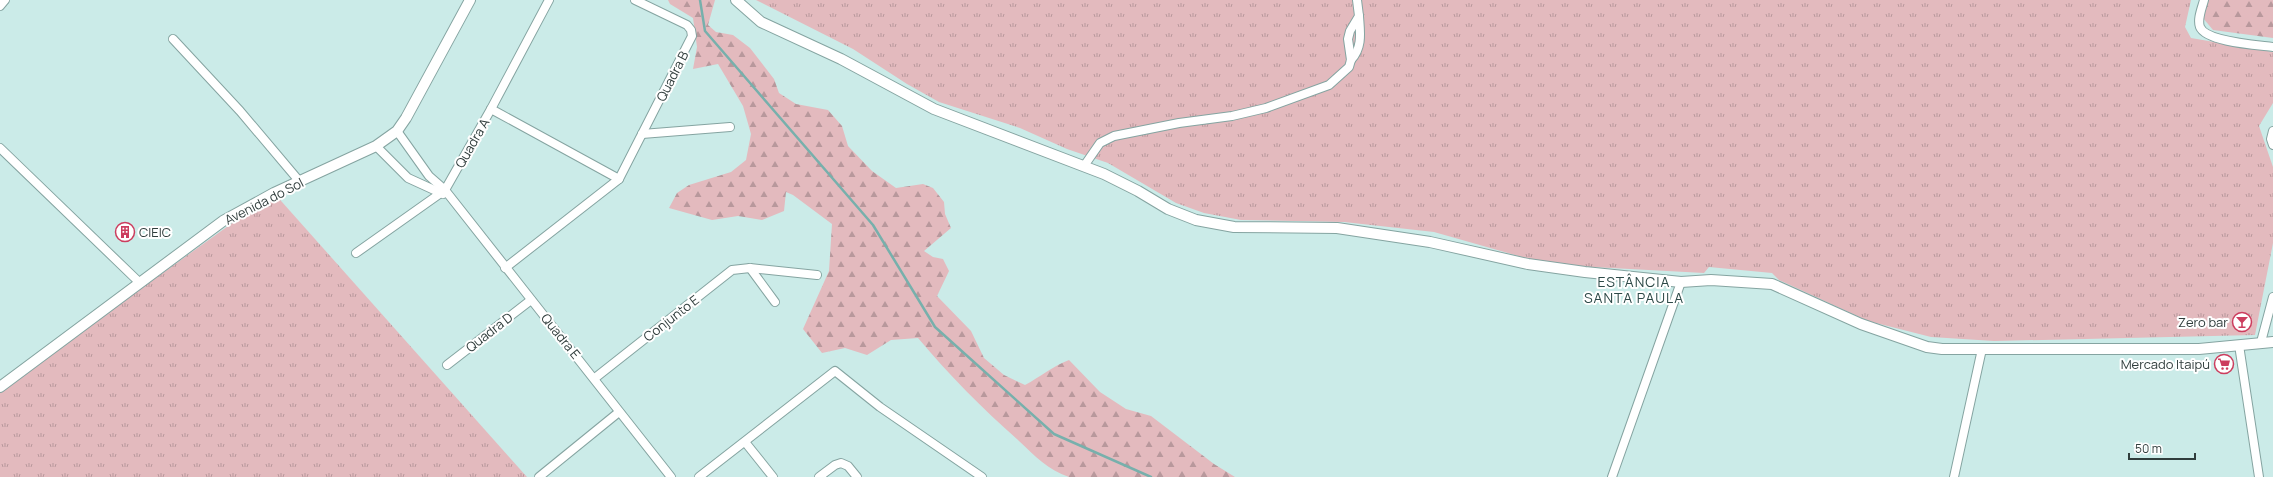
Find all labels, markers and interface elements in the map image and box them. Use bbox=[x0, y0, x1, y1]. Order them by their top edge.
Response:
street label: Quadra B bbox=[652, 48, 692, 104]
street label: Quadra A bbox=[451, 115, 493, 171]
street label: Avenida do Sol bbox=[221, 173, 307, 229]
building icon: CIEIC bbox=[114, 221, 136, 243]
place label: CIEIC bbox=[139, 223, 171, 241]
district label: ESTÂNCIA SANTA PAULA bbox=[1584, 272, 1684, 307]
street label: Conjunto E bbox=[639, 291, 703, 345]
street label: Quadra D bbox=[462, 308, 516, 356]
street label: Quadra E bbox=[537, 309, 585, 363]
bar icon: Zero bar bbox=[2231, 311, 2253, 333]
place label: Zero bar bbox=[2178, 313, 2228, 331]
supermarket icon: Mercado Itaipú bbox=[2213, 353, 2235, 375]
place label: Mercado Itaipú bbox=[2121, 355, 2210, 373]
scale bar bbox=[2129, 435, 2195, 461]
text: 50 m bbox=[2135, 440, 2162, 457]

